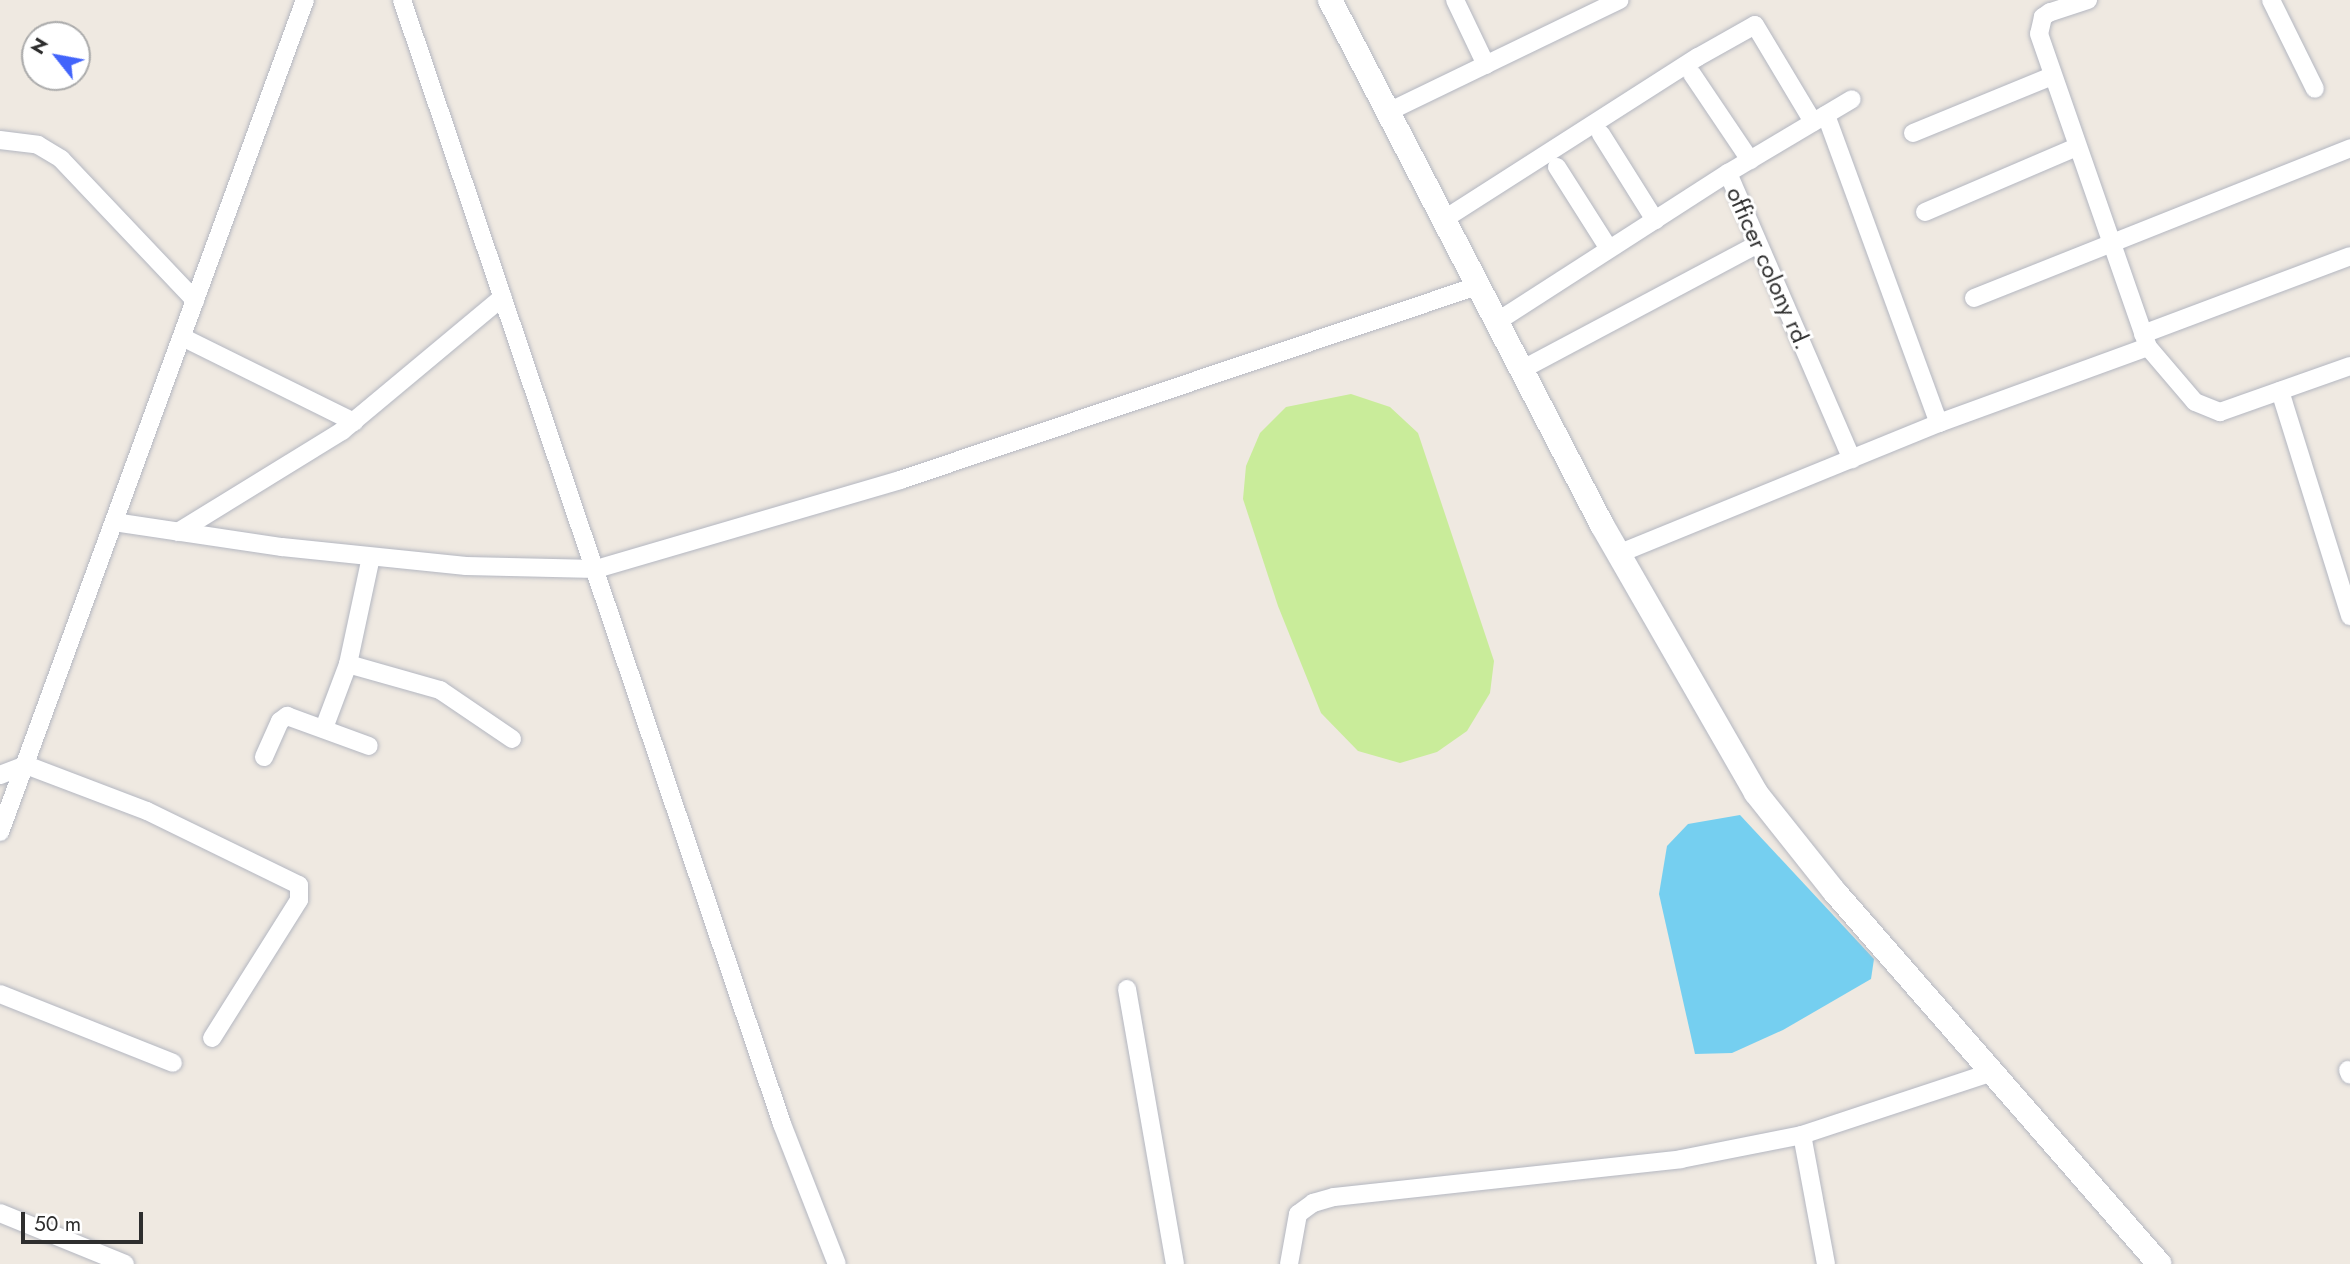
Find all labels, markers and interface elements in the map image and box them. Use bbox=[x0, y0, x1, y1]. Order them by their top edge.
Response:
north arrow bbox=[21, 21, 91, 91]
text: N bbox=[24, 33, 55, 59]
street label: officer colony rd. bbox=[1720, 182, 1818, 354]
scale bar bbox=[24, 1198, 147, 1242]
text: 50 m bbox=[34, 1209, 81, 1239]

